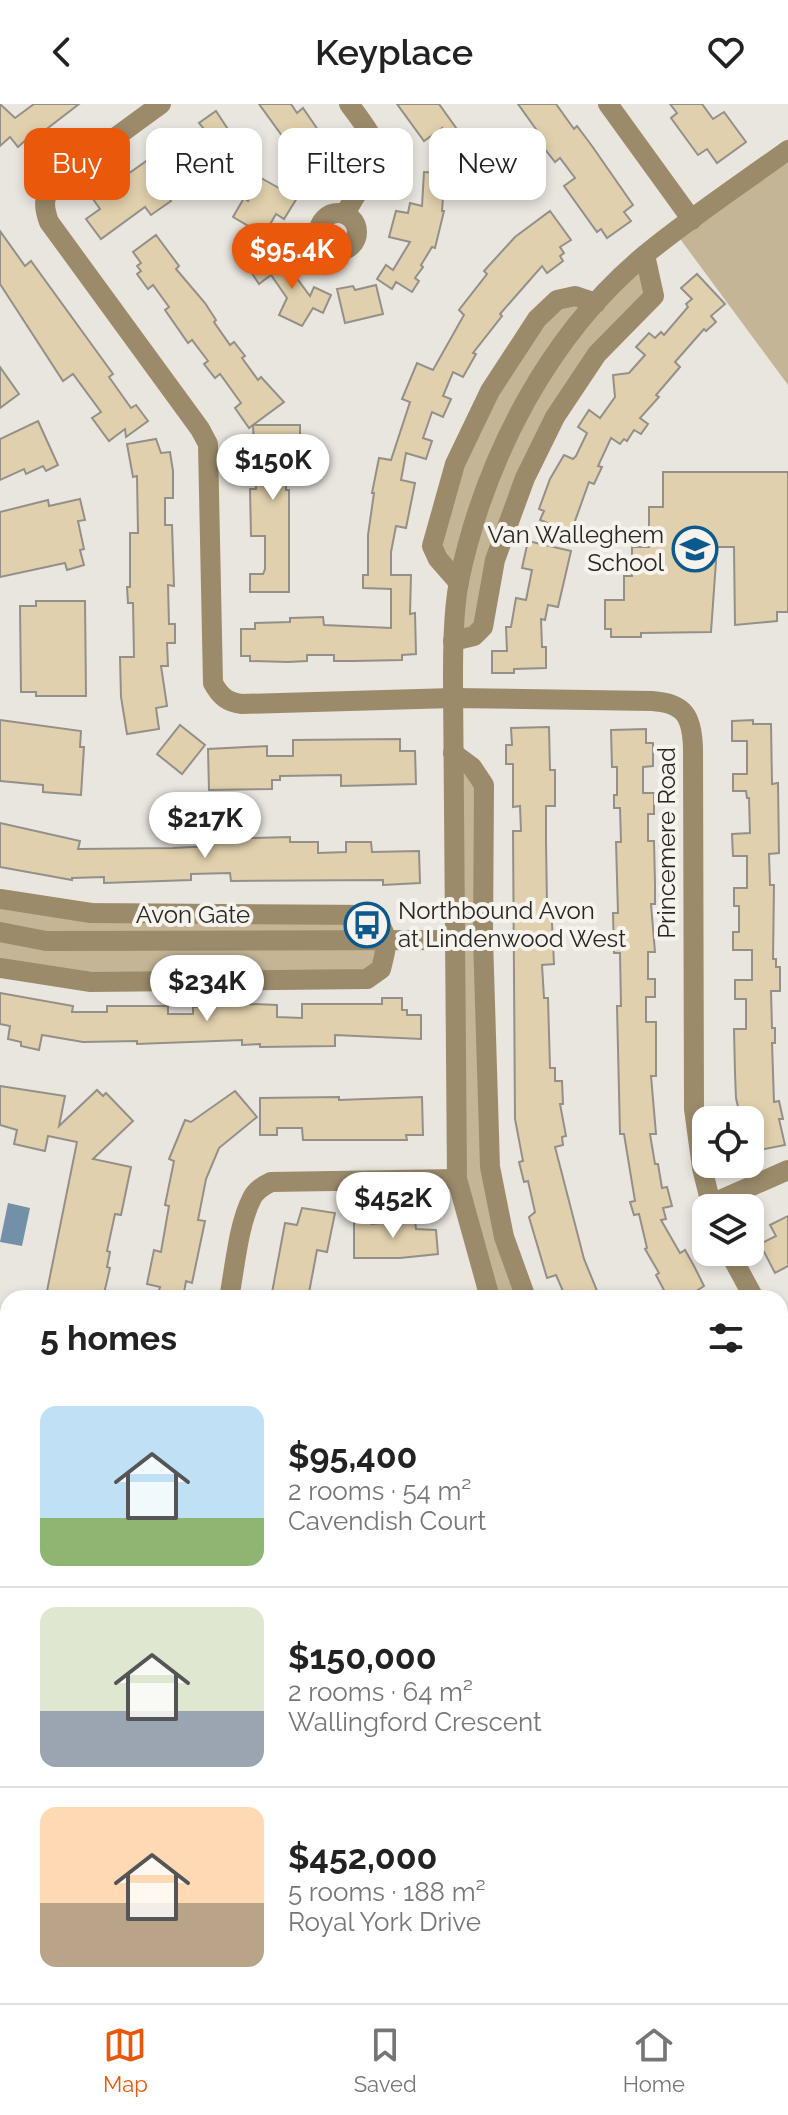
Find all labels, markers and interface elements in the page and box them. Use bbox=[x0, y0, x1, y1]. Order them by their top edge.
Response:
icon: back bbox=[40, 30, 84, 74]
icon: heart bbox=[704, 30, 748, 74]
text: Keyplace bbox=[315, 31, 473, 73]
chip: Buy bbox=[24, 128, 130, 200]
chip: Rent bbox=[146, 128, 262, 200]
chip: Filters bbox=[278, 128, 413, 200]
chip: New bbox=[429, 128, 546, 200]
pin: $95.4K bbox=[227, 223, 357, 291]
text: $95.4K bbox=[250, 234, 334, 264]
pin: $150K bbox=[217, 434, 329, 502]
text: $150K bbox=[234, 445, 312, 475]
place label: Van Walleghem School bbox=[488, 520, 664, 577]
school or university icon: Van Walleghem School bbox=[671, 525, 719, 573]
street label: Princemere Road bbox=[652, 747, 681, 939]
pin: $217K bbox=[149, 792, 261, 860]
text: $217K bbox=[167, 803, 243, 833]
place label: Northbound Avon at Lindenwood West bbox=[398, 896, 626, 953]
street label: Avon Gate bbox=[136, 900, 250, 929]
bus stop icon: Northbound Avon at Lindenwood West bbox=[343, 901, 391, 949]
pin: $234K bbox=[151, 955, 263, 1023]
text: $234K bbox=[168, 966, 246, 996]
map controls bbox=[692, 1106, 764, 1266]
button: locate bbox=[692, 1106, 764, 1178]
pin: $452K bbox=[337, 1172, 449, 1240]
text: $452K bbox=[354, 1183, 432, 1213]
button: layers bbox=[692, 1194, 764, 1266]
icon: filters bbox=[704, 1316, 748, 1360]
text: 5 homes bbox=[40, 1318, 177, 1358]
text: $95,400 bbox=[288, 1436, 417, 1476]
icon: home bbox=[104, 1438, 200, 1534]
text: 2 rooms · 54 m² bbox=[288, 1476, 471, 1506]
text: Cavendish Court bbox=[288, 1506, 486, 1536]
text: $150,000 bbox=[288, 1637, 437, 1677]
icon: home bbox=[104, 1639, 200, 1735]
text: 2 rooms · 64 m² bbox=[288, 1677, 473, 1707]
text: Wallingford Crescent bbox=[288, 1707, 542, 1737]
text: $452,000 bbox=[288, 1837, 438, 1877]
icon: home bbox=[104, 1839, 200, 1935]
text: 5 rooms · 188 m² bbox=[288, 1877, 486, 1907]
text: Royal York Drive bbox=[288, 1907, 481, 1937]
tab: Map bbox=[103, 2023, 148, 2097]
tab: Saved bbox=[354, 2023, 417, 2097]
tab: Home bbox=[623, 2023, 685, 2097]

